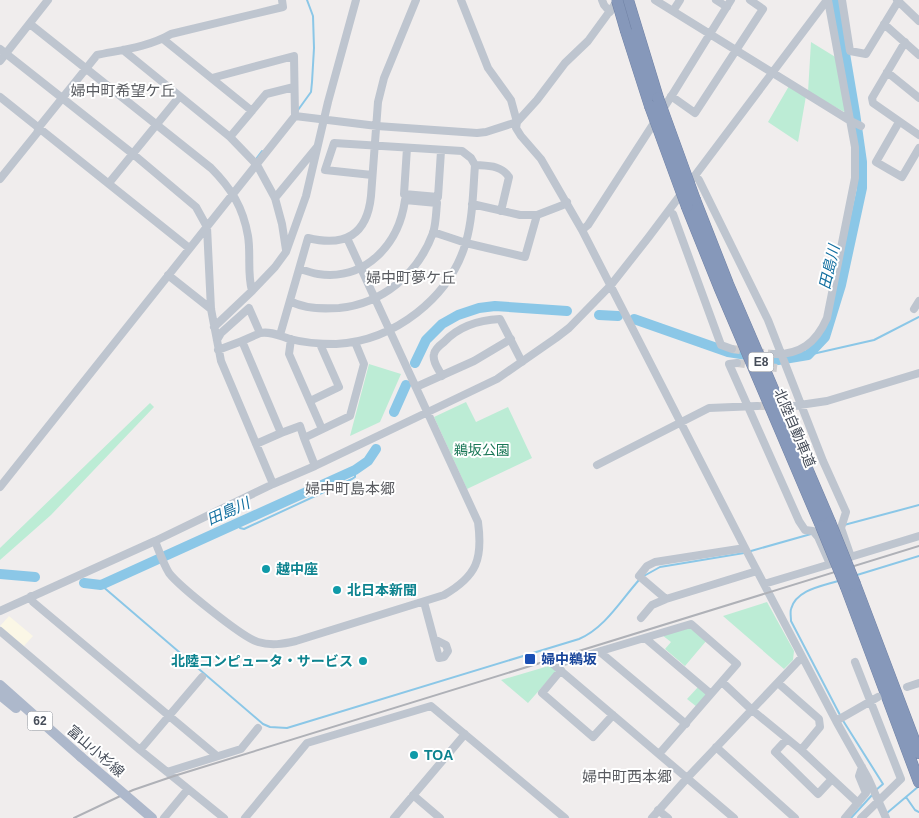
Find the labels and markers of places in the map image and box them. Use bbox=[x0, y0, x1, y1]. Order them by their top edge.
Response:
place label: 越中座 bbox=[276, 561, 318, 577]
marker: 越中座 bbox=[260, 563, 272, 575]
place label: 北日本新聞 bbox=[347, 582, 417, 598]
marker: 北日本新聞 bbox=[331, 584, 343, 596]
place label: 婦中鵜坂 bbox=[541, 651, 597, 667]
marker: 婦中鵜坂 bbox=[523, 652, 537, 666]
place label: 北陸コンピュータ・サービス bbox=[171, 653, 353, 669]
marker: 北陸コンピュータ・サービス bbox=[357, 655, 369, 667]
place label: TOA bbox=[424, 747, 453, 763]
marker: TOA bbox=[408, 749, 420, 761]

